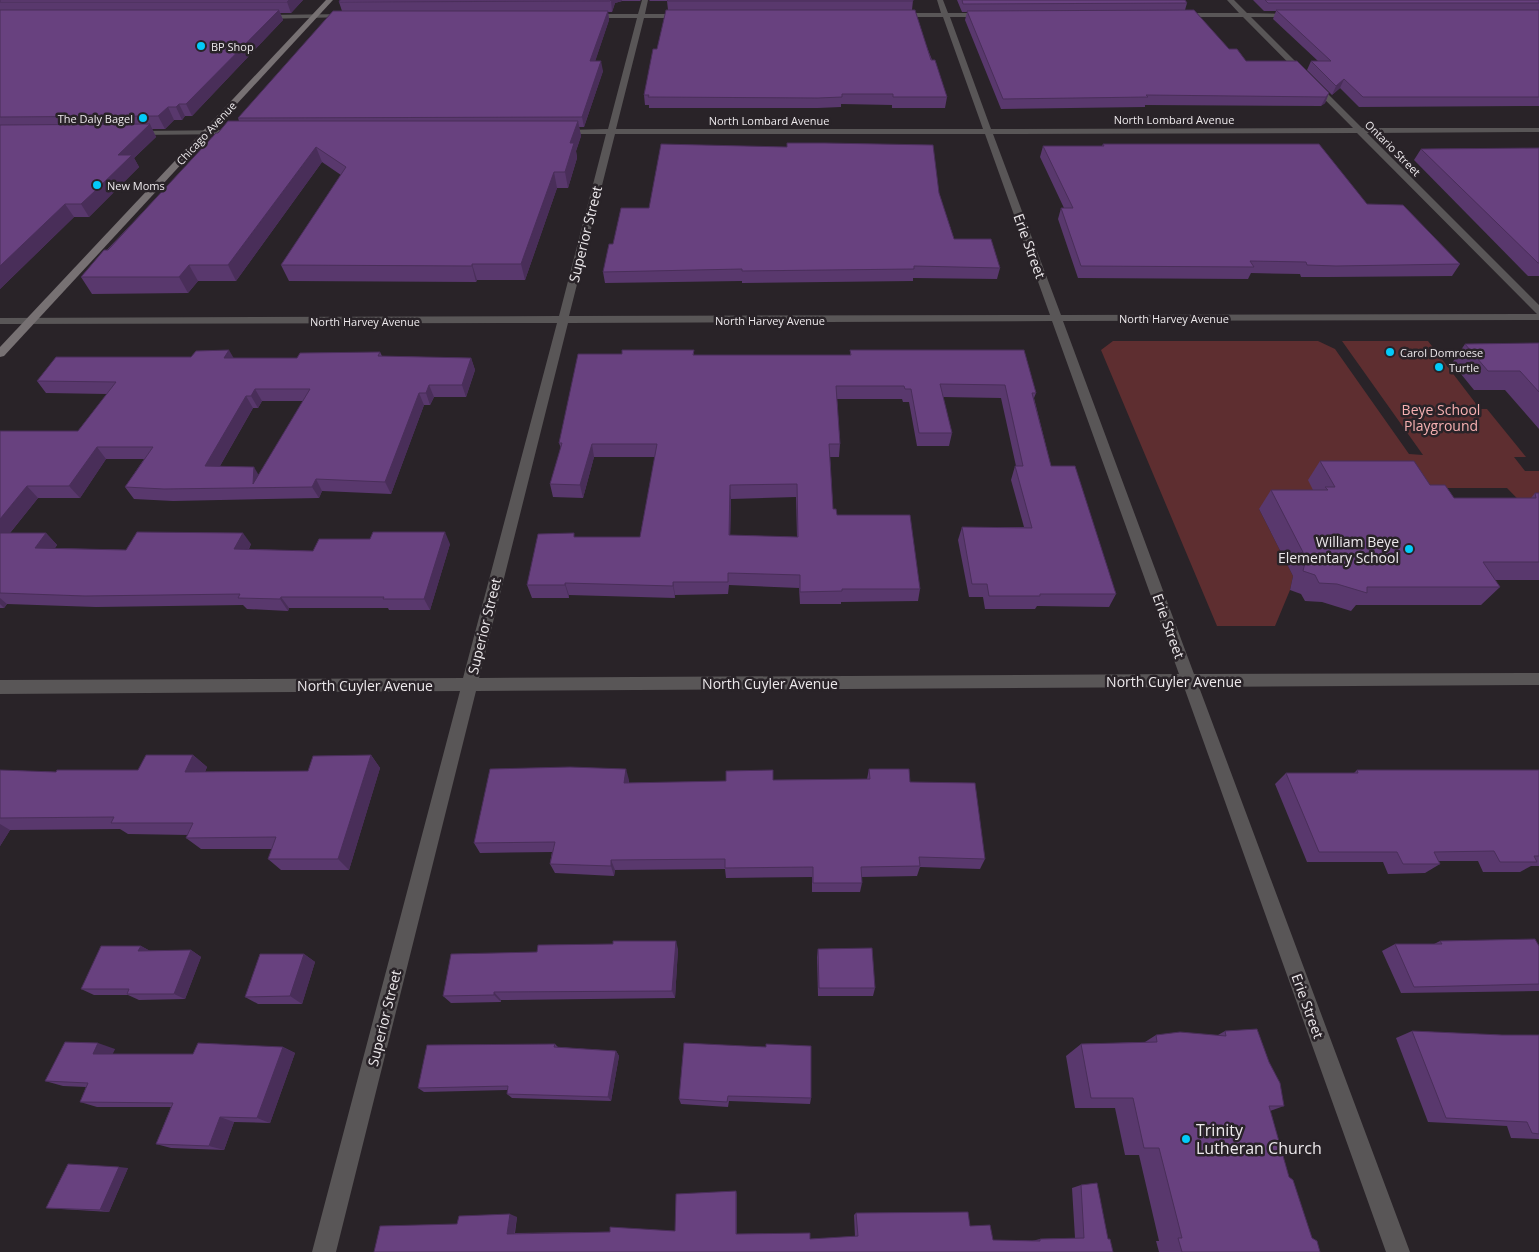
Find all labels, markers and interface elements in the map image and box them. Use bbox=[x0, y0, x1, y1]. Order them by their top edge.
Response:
place label: BP Shop bbox=[211, 39, 254, 54]
marker: BP Shop bbox=[195, 40, 207, 52]
street label: Chicago Avenue bbox=[173, 98, 239, 168]
place label: The Daly Bagel bbox=[58, 111, 133, 126]
marker: The Daly Bagel bbox=[137, 112, 149, 124]
street label: North Lombard Avenue bbox=[1114, 112, 1234, 127]
street label: North Lombard Avenue bbox=[709, 113, 829, 128]
street label: Ontario Street bbox=[1362, 117, 1424, 179]
place label: New Moms bbox=[107, 178, 165, 193]
marker: New Moms bbox=[91, 179, 103, 191]
street label: Superior Street bbox=[564, 184, 606, 284]
street label: Erie Street bbox=[1010, 211, 1050, 281]
street label: North Harvey Avenue bbox=[1119, 311, 1229, 326]
street label: North Harvey Avenue bbox=[715, 313, 825, 328]
street label: North Harvey Avenue bbox=[310, 314, 420, 329]
place label: Carol Domroese bbox=[1400, 345, 1483, 360]
marker: Carol Domroese bbox=[1384, 346, 1396, 358]
place label: Turtle bbox=[1449, 360, 1479, 375]
marker: Turtle bbox=[1433, 361, 1445, 373]
park label: Beye School Playground bbox=[1402, 400, 1480, 435]
place label: William Beye Elementary School bbox=[1278, 532, 1399, 567]
marker: William Beye Elementary School bbox=[1403, 543, 1415, 555]
street label: Superior Street bbox=[463, 576, 505, 676]
street label: Erie Street bbox=[1149, 591, 1189, 661]
street label: North Cuyler Avenue bbox=[1106, 672, 1242, 691]
street label: North Cuyler Avenue bbox=[702, 674, 838, 693]
street label: North Cuyler Avenue bbox=[297, 676, 433, 695]
street label: Superior Street bbox=[363, 968, 405, 1068]
street label: Erie Street bbox=[1288, 971, 1328, 1041]
place label: Trinity Lutheran Church bbox=[1196, 1119, 1322, 1159]
marker: Trinity Lutheran Church bbox=[1180, 1133, 1192, 1145]

